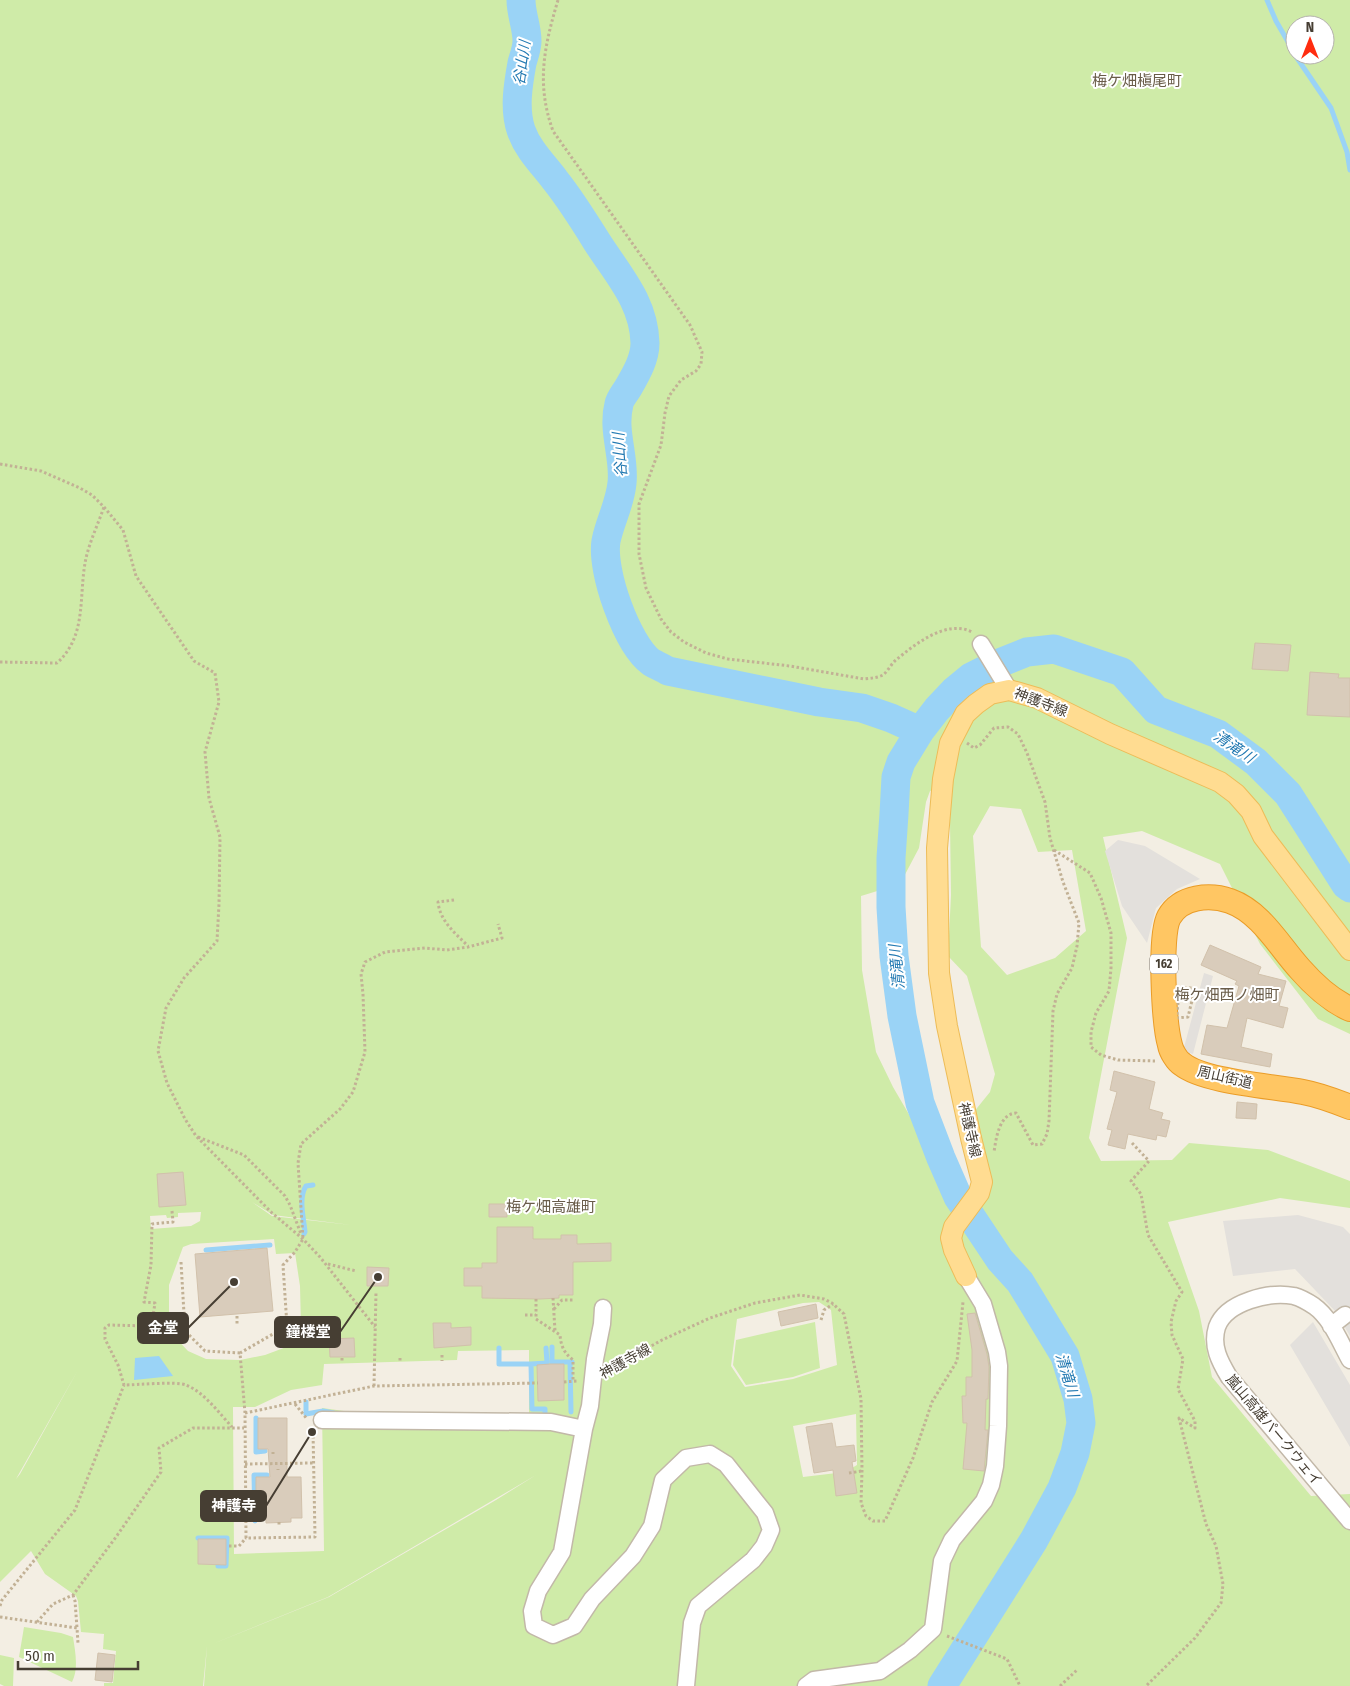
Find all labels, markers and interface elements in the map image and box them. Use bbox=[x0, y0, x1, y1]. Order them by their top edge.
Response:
north arrow bbox=[1285, 15, 1335, 65]
text: N bbox=[1306, 19, 1314, 36]
water label: 谷山川 bbox=[510, 37, 534, 87]
district label: 梅ケ畑槇尾町 bbox=[1092, 72, 1182, 90]
water label: 谷山川 bbox=[609, 430, 631, 478]
street label: 神護寺線 bbox=[1012, 684, 1070, 720]
water label: 清滝川 bbox=[1210, 727, 1259, 768]
water label: 清滝川 bbox=[885, 942, 908, 990]
road number: 162 bbox=[1150, 954, 1178, 974]
district label: 梅ケ畑西ノ畑町 bbox=[1174, 986, 1280, 1004]
street label: 周山街道 bbox=[1196, 1063, 1254, 1092]
street label: 神護寺線 bbox=[955, 1101, 984, 1159]
district label: 梅ケ畑高雄町 bbox=[506, 1198, 596, 1216]
callout: 金堂 bbox=[138, 1313, 188, 1343]
callout: 鐘楼堂 bbox=[275, 1317, 340, 1347]
text: 金堂 bbox=[148, 1319, 178, 1337]
text: 鐘楼堂 bbox=[285, 1323, 331, 1341]
street label: 神護寺線 bbox=[597, 1340, 654, 1382]
water label: 清滝川 bbox=[1052, 1351, 1083, 1401]
street label: 嵐山高雄パークウェイ bbox=[1222, 1371, 1325, 1489]
callout: 神護寺 bbox=[201, 1491, 266, 1521]
text: 神護寺 bbox=[210, 1497, 257, 1515]
scale bar bbox=[18, 1638, 138, 1670]
text: 50 m bbox=[25, 1647, 55, 1665]

